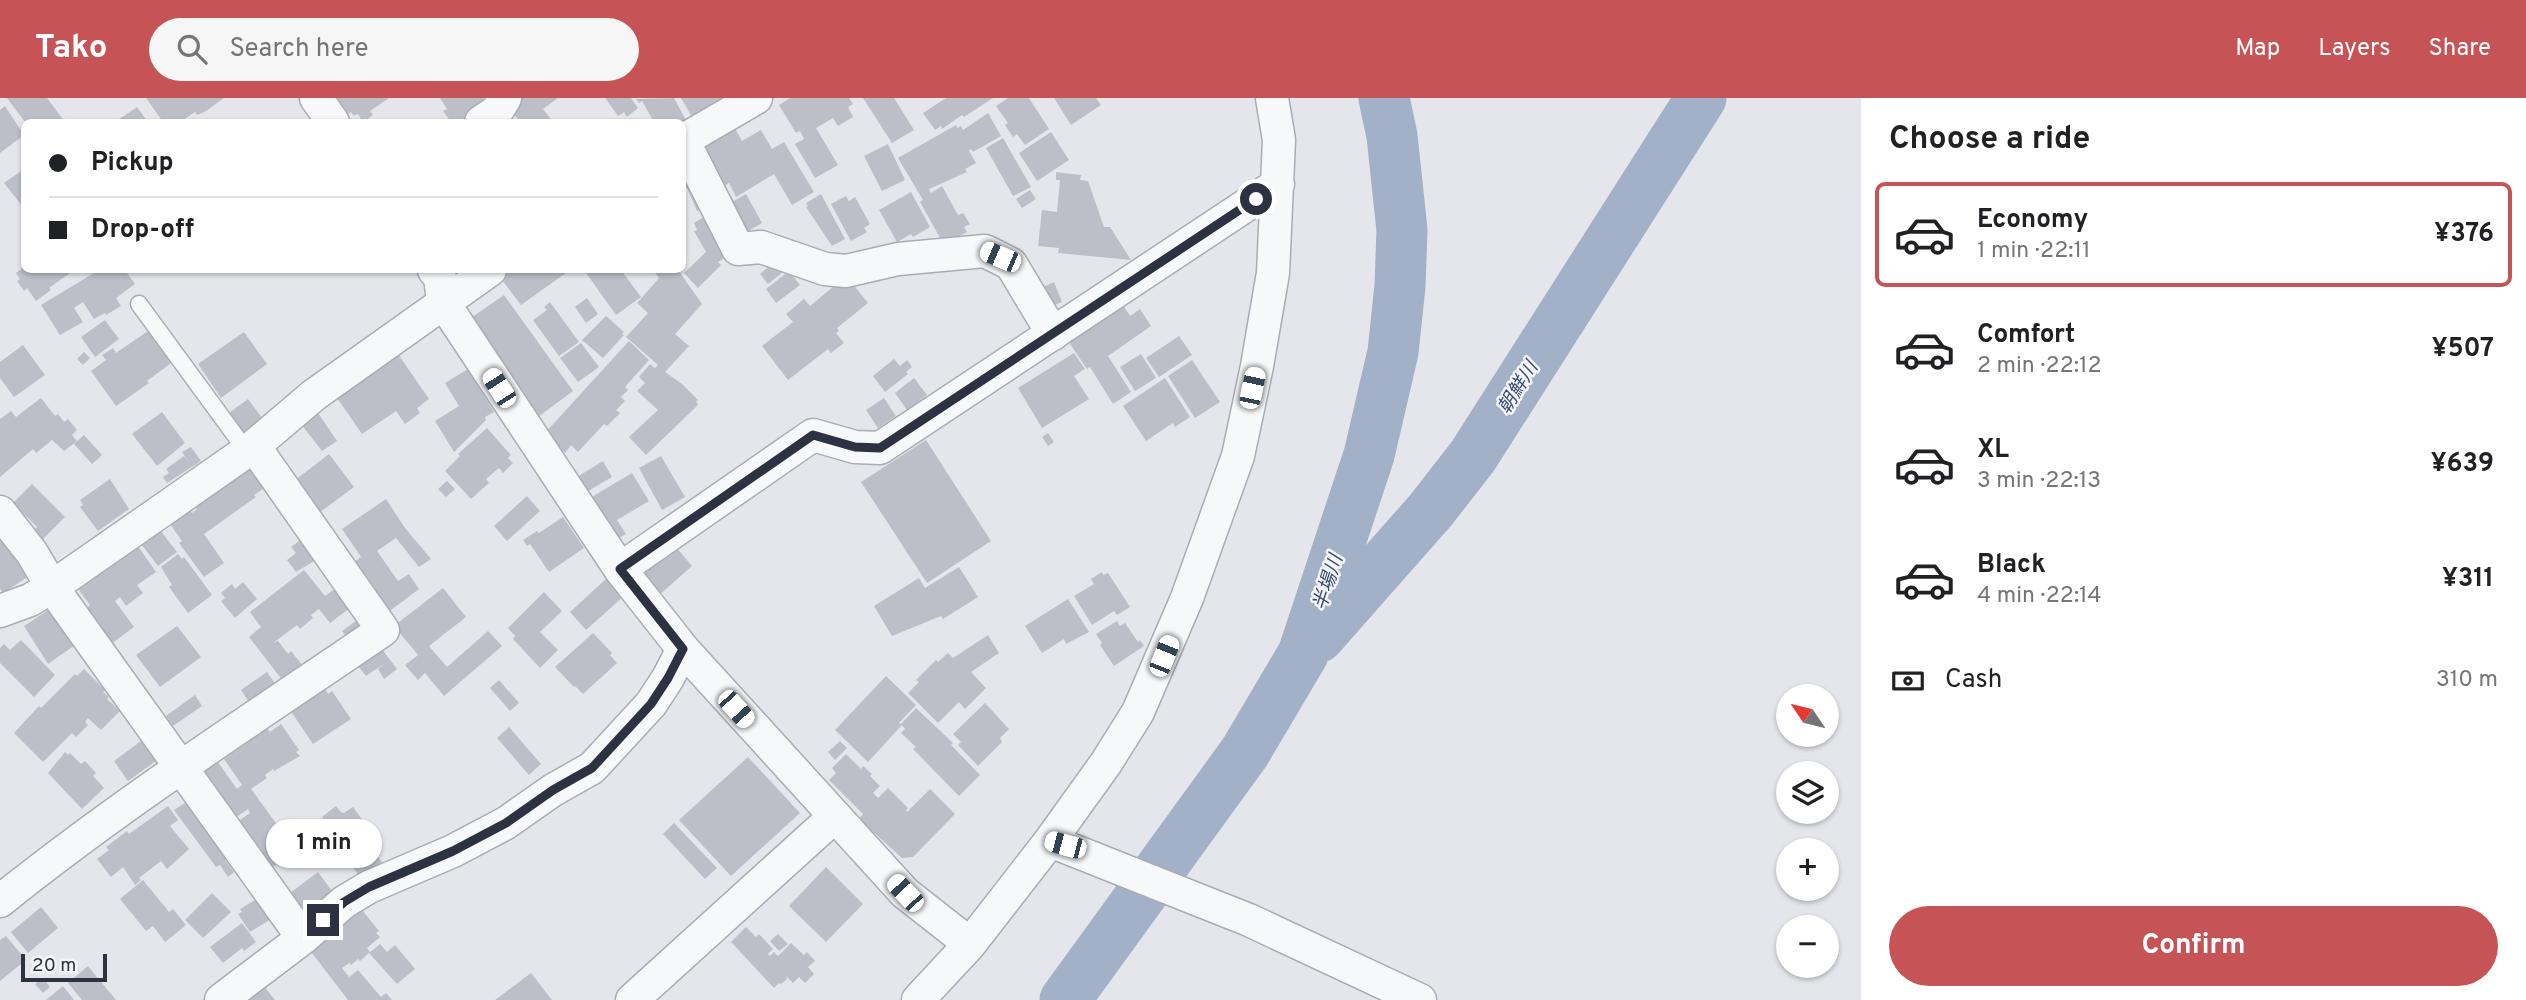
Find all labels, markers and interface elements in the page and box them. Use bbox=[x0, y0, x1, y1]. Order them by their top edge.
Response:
search box bbox=[149, 18, 639, 81]
text: Tako bbox=[35, 28, 107, 70]
icon: search bbox=[173, 30, 211, 68]
text: Search here bbox=[229, 33, 368, 66]
text: Map bbox=[2235, 34, 2280, 64]
text: Layers bbox=[2318, 34, 2390, 64]
text: Share bbox=[2428, 34, 2491, 64]
text: Choose a ride bbox=[1889, 120, 2090, 160]
text: Pickup bbox=[91, 147, 174, 180]
route start bbox=[1240, 183, 1272, 215]
icon: car bbox=[1893, 203, 1956, 266]
text: Economy bbox=[1977, 204, 2088, 237]
text: Drop-off bbox=[91, 214, 194, 247]
text: ¥376 bbox=[2434, 218, 2494, 251]
text: 1 min · 22:11 bbox=[1977, 237, 2091, 266]
car bbox=[977, 239, 1024, 275]
icon: car bbox=[1893, 318, 1956, 381]
text: Comfort bbox=[1977, 319, 2075, 352]
text: ¥507 bbox=[2432, 333, 2494, 366]
text: 2 min · 22:12 bbox=[1977, 352, 2102, 381]
water label: 朝鮮川 bbox=[1493, 356, 1545, 419]
car bbox=[479, 365, 520, 411]
car bbox=[1238, 365, 1267, 411]
icon: car bbox=[1893, 433, 1956, 496]
text: XL bbox=[1977, 434, 2009, 467]
text: ¥639 bbox=[2431, 448, 2494, 481]
text: 3 min · 22:13 bbox=[1977, 467, 2101, 496]
icon: car bbox=[1893, 548, 1956, 611]
text: Black bbox=[1977, 549, 2046, 582]
water label: 半場川 bbox=[1309, 550, 1350, 613]
text: ¥311 bbox=[2442, 563, 2494, 596]
text: 4 min · 22:14 bbox=[1977, 582, 2102, 611]
car bbox=[1147, 633, 1182, 679]
icon: cash bbox=[1889, 662, 1927, 700]
text: Cash bbox=[1945, 664, 2002, 697]
text: 310 m bbox=[2436, 666, 2498, 695]
north arrow bbox=[1776, 684, 1839, 747]
map controls bbox=[1776, 684, 1839, 978]
car bbox=[715, 686, 758, 732]
button: layers bbox=[1776, 761, 1839, 824]
callout: 1 min bbox=[265, 818, 381, 868]
text: 1 min bbox=[296, 829, 352, 858]
car bbox=[1042, 829, 1089, 861]
button: + bbox=[1776, 838, 1839, 901]
car bbox=[883, 870, 928, 916]
route end bbox=[307, 904, 339, 936]
button: Confirm bbox=[1889, 906, 2498, 986]
button: − bbox=[1776, 915, 1839, 978]
scale bar bbox=[21, 951, 107, 983]
text: 20 m bbox=[32, 954, 76, 978]

